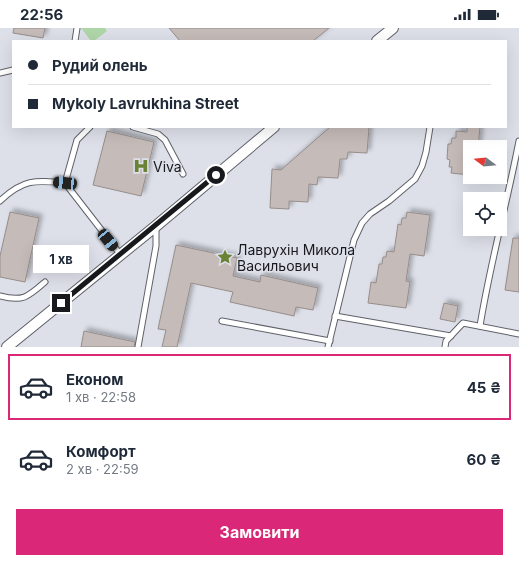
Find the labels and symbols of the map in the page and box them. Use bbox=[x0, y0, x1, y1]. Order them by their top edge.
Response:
north arrow bbox=[463, 140, 507, 184]
hospital icon: Viva bbox=[132, 157, 150, 175]
place label: Viva bbox=[153, 158, 182, 175]
route start bbox=[207, 166, 225, 184]
car bbox=[53, 176, 77, 190]
car bbox=[96, 227, 120, 253]
place label: Лаврухін Микола Васильович bbox=[237, 241, 355, 274]
callout: 1 хв bbox=[33, 245, 89, 273]
place icon: Лаврухін Микола Васильович bbox=[216, 248, 234, 266]
route end bbox=[52, 294, 70, 312]

